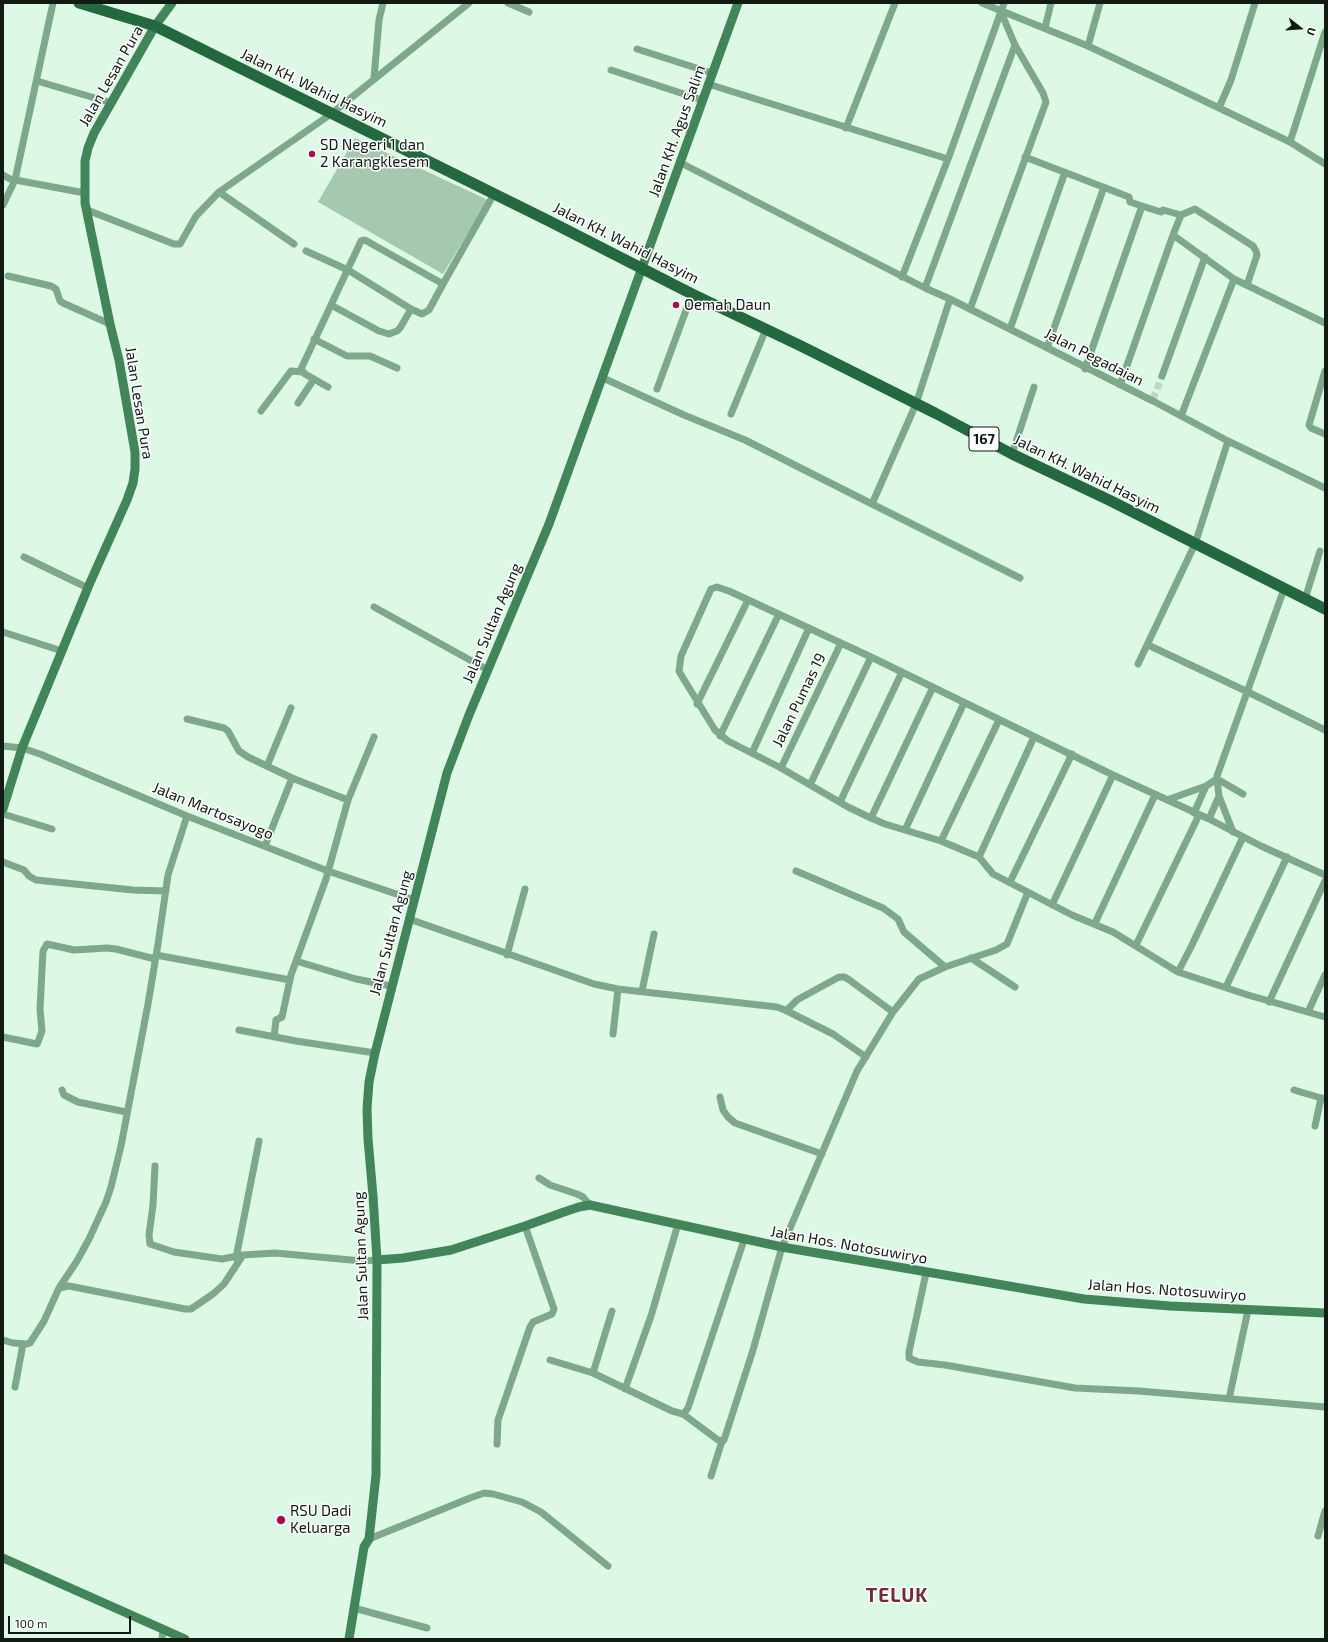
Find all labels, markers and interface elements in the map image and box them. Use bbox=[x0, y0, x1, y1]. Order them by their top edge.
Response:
north arrow bbox=[1280, 8, 1320, 48]
street label: Jalan Lesan Pura bbox=[75, 22, 147, 130]
text: U bbox=[1305, 26, 1319, 37]
street label: Jalan KH. Wahid Hasyim bbox=[238, 45, 390, 131]
street label: Jalan KH. Agus Salim bbox=[645, 63, 709, 199]
place label: SD Negeri 1 dan 2 Karangklesem bbox=[320, 136, 429, 171]
marker: SD Negeri 1 dan 2 Karangklesem bbox=[307, 149, 317, 159]
street label: Jalan KH. Wahid Hasyim bbox=[550, 198, 702, 288]
place label: Oemah Daun bbox=[684, 296, 771, 314]
marker: Oemah Daun bbox=[671, 300, 681, 310]
street label: Jalan Pegadaian bbox=[1041, 324, 1147, 390]
street label: Jalan Lesan Pura bbox=[121, 346, 157, 460]
road number: 167 bbox=[969, 427, 999, 451]
street label: Jalan KH. Wahid Hasyim bbox=[1011, 431, 1163, 517]
street label: Jalan Sultan Agung bbox=[459, 560, 525, 686]
street label: Jalan Pumas 19 bbox=[768, 650, 830, 750]
street label: Jalan Martosayogo bbox=[150, 779, 276, 843]
street label: Jalan Sultan Agung bbox=[366, 868, 416, 998]
street label: Jalan Sultan Agung bbox=[350, 1191, 372, 1321]
street label: Jalan Hos. Notosuwiryo bbox=[769, 1222, 929, 1268]
street label: Jalan Hos. Notosuwiryo bbox=[1087, 1275, 1247, 1305]
place label: RSU Dadi Keluarga bbox=[290, 1502, 352, 1537]
marker: RSU Dadi Keluarga bbox=[275, 1514, 287, 1526]
district label: TELUK bbox=[866, 1585, 928, 1607]
scale bar bbox=[10, 1608, 133, 1634]
text: 100 m bbox=[15, 1616, 47, 1630]

